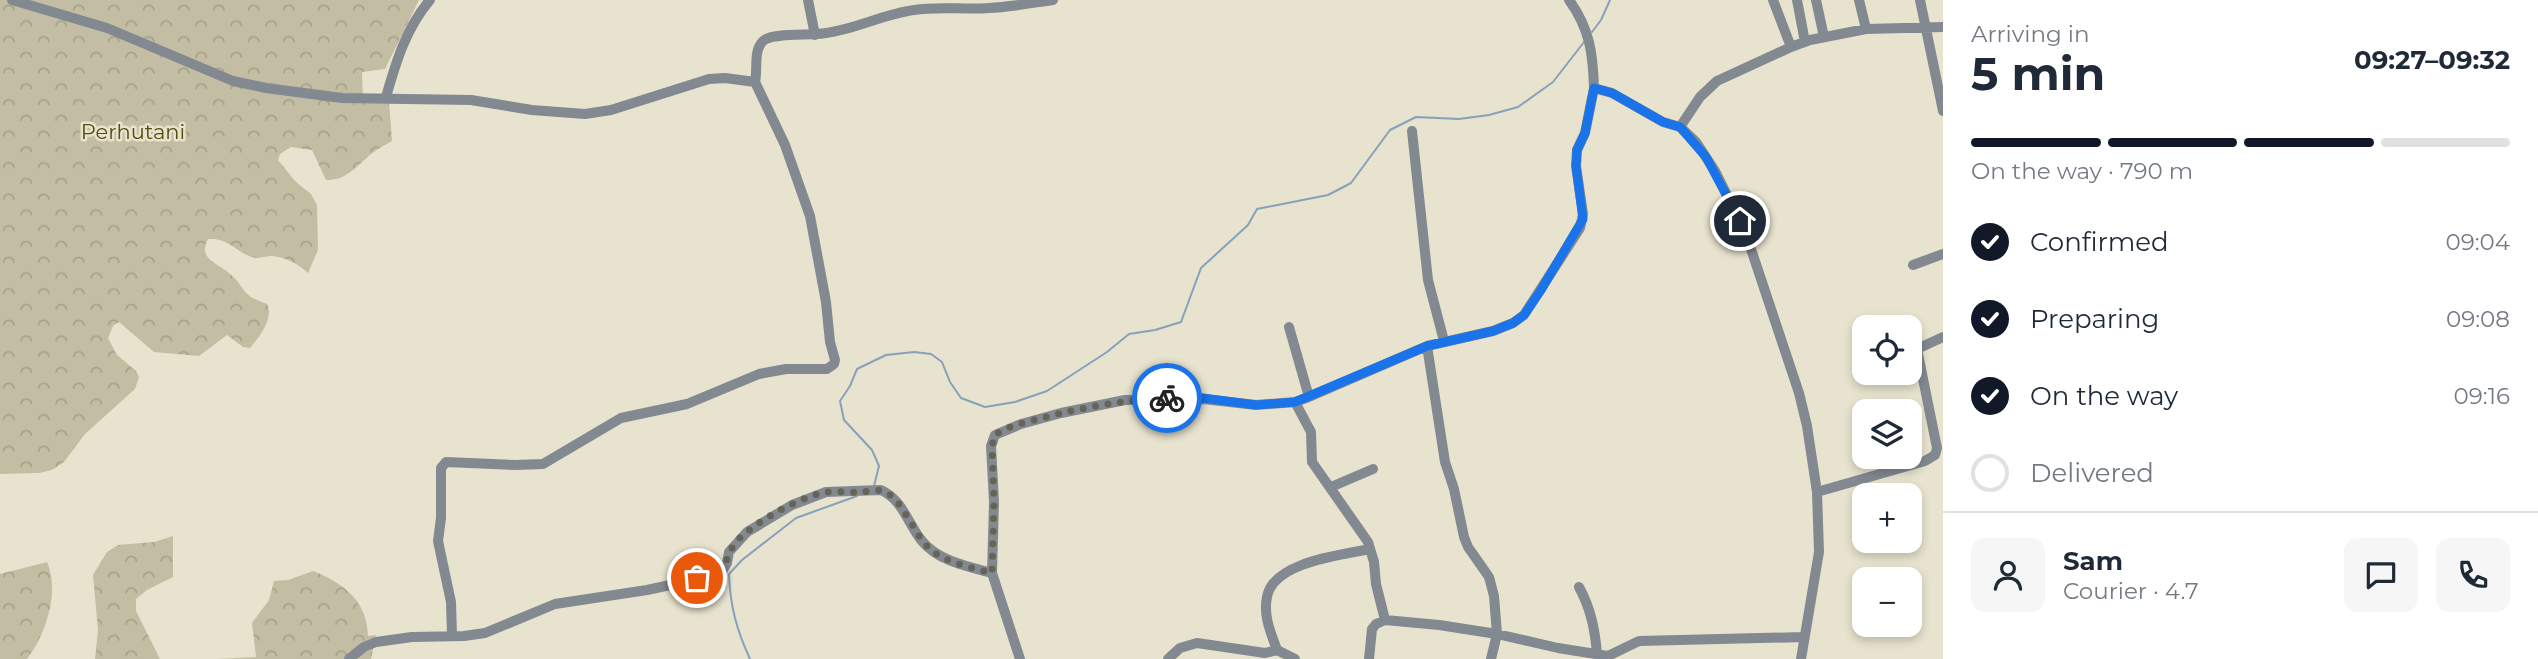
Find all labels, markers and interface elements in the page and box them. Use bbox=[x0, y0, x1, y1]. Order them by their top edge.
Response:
text: Arriving in bbox=[1971, 20, 2090, 48]
text: 09:27–09:32 bbox=[2354, 44, 2510, 76]
text: 5 min bbox=[1971, 45, 2105, 102]
park label: Perhutani bbox=[81, 119, 185, 144]
text: On the way · 790 m bbox=[1971, 157, 2193, 185]
pin bbox=[1710, 191, 1770, 251]
icon: home bbox=[1721, 202, 1759, 240]
icon: check bbox=[1971, 223, 2009, 261]
text: Confirmed bbox=[2030, 226, 2169, 258]
text: 09:04 bbox=[2445, 228, 2510, 256]
icon: check bbox=[1971, 300, 2009, 338]
text: Preparing bbox=[2030, 303, 2159, 335]
text: 09:08 bbox=[2446, 305, 2510, 333]
map controls bbox=[1852, 315, 1922, 637]
button: locate bbox=[1852, 315, 1922, 385]
courier bbox=[1132, 363, 1202, 433]
icon: check bbox=[1971, 377, 2009, 415]
icon: bike bbox=[1148, 379, 1186, 417]
text: On the way bbox=[2030, 380, 2178, 412]
text: 09:16 bbox=[2454, 382, 2510, 410]
button: layers bbox=[1852, 399, 1922, 469]
text: Delivered bbox=[2030, 457, 2154, 489]
button: + bbox=[1852, 483, 1922, 553]
button: person bbox=[1971, 538, 2045, 612]
button: chat bbox=[2344, 538, 2418, 612]
button: phone bbox=[2436, 538, 2510, 612]
text: Sam bbox=[2063, 545, 2123, 577]
pin bbox=[667, 548, 727, 608]
icon: bag bbox=[678, 559, 716, 597]
button: − bbox=[1852, 567, 1922, 637]
text: Courier · 4.7 bbox=[2063, 577, 2199, 605]

